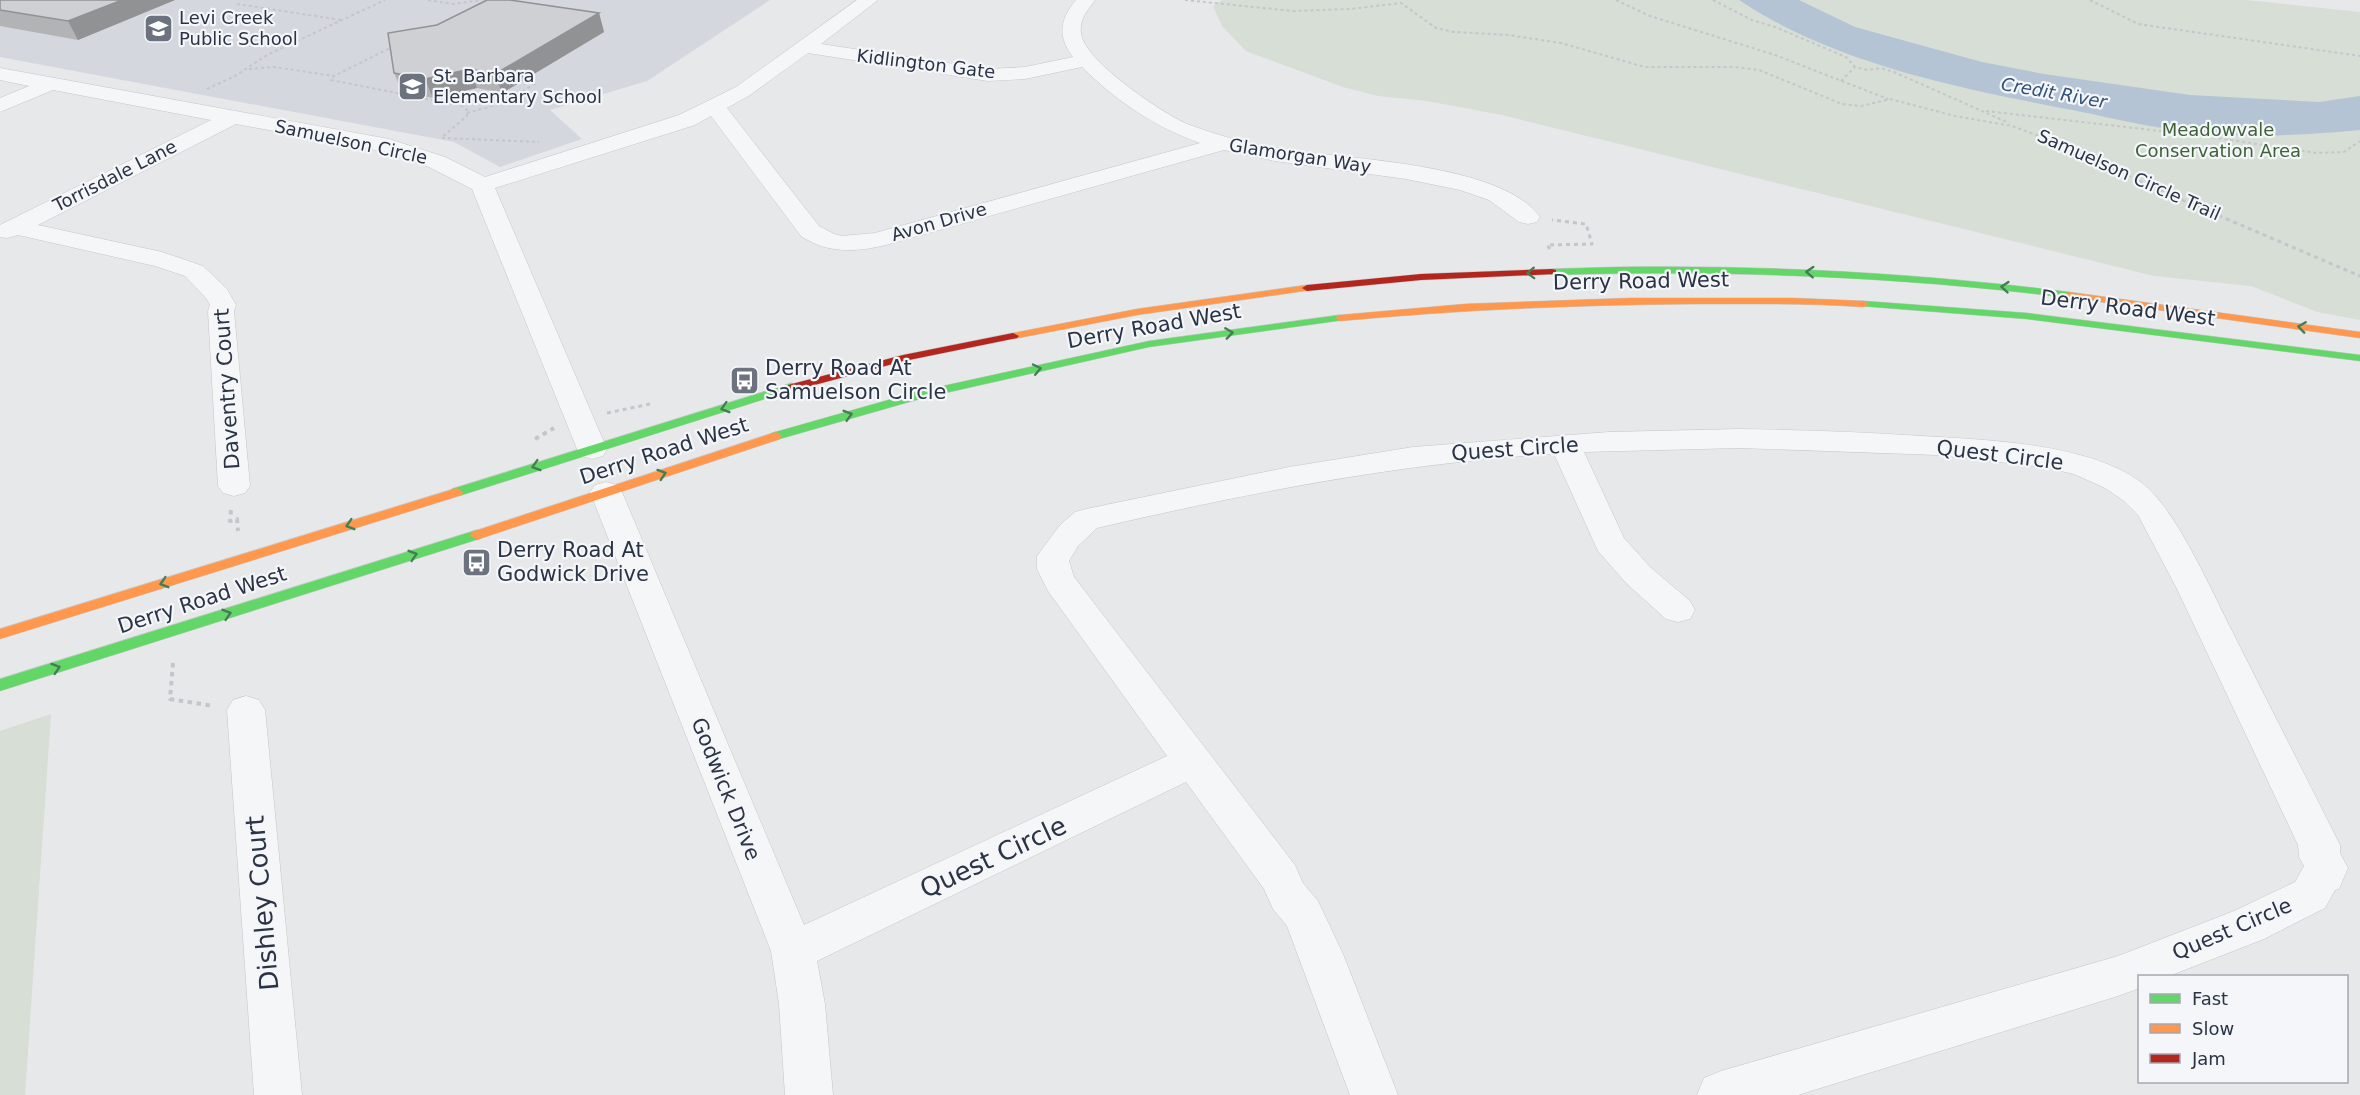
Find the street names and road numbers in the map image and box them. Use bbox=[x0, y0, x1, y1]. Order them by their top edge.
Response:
street label: Kidlington Gate bbox=[856, 45, 997, 82]
street label: Samuelson Circle bbox=[273, 115, 429, 168]
street label: Samuelson Circle Trail bbox=[2034, 125, 2224, 224]
street label: Glamorgan Way bbox=[1228, 134, 1373, 177]
street label: Torrisdale Lane bbox=[49, 135, 180, 216]
street label: Avon Drive bbox=[889, 198, 989, 245]
street label: Derry Road West bbox=[1553, 267, 1729, 295]
street label: Derry Road West bbox=[2039, 285, 2217, 331]
street label: Derry Road West bbox=[1065, 299, 1243, 353]
street label: Daventry Court bbox=[209, 308, 245, 470]
street label: Derry Road West bbox=[577, 412, 751, 490]
street label: Quest Circle bbox=[1451, 433, 1579, 465]
street label: Quest Circle bbox=[1935, 435, 2065, 475]
street label: Derry Road West bbox=[115, 561, 289, 639]
street label: Godwick Drive bbox=[686, 714, 766, 864]
street label: Quest Circle bbox=[915, 810, 1071, 904]
street label: Dishley Court bbox=[239, 814, 285, 992]
street label: Quest Circle bbox=[2169, 893, 2295, 965]

